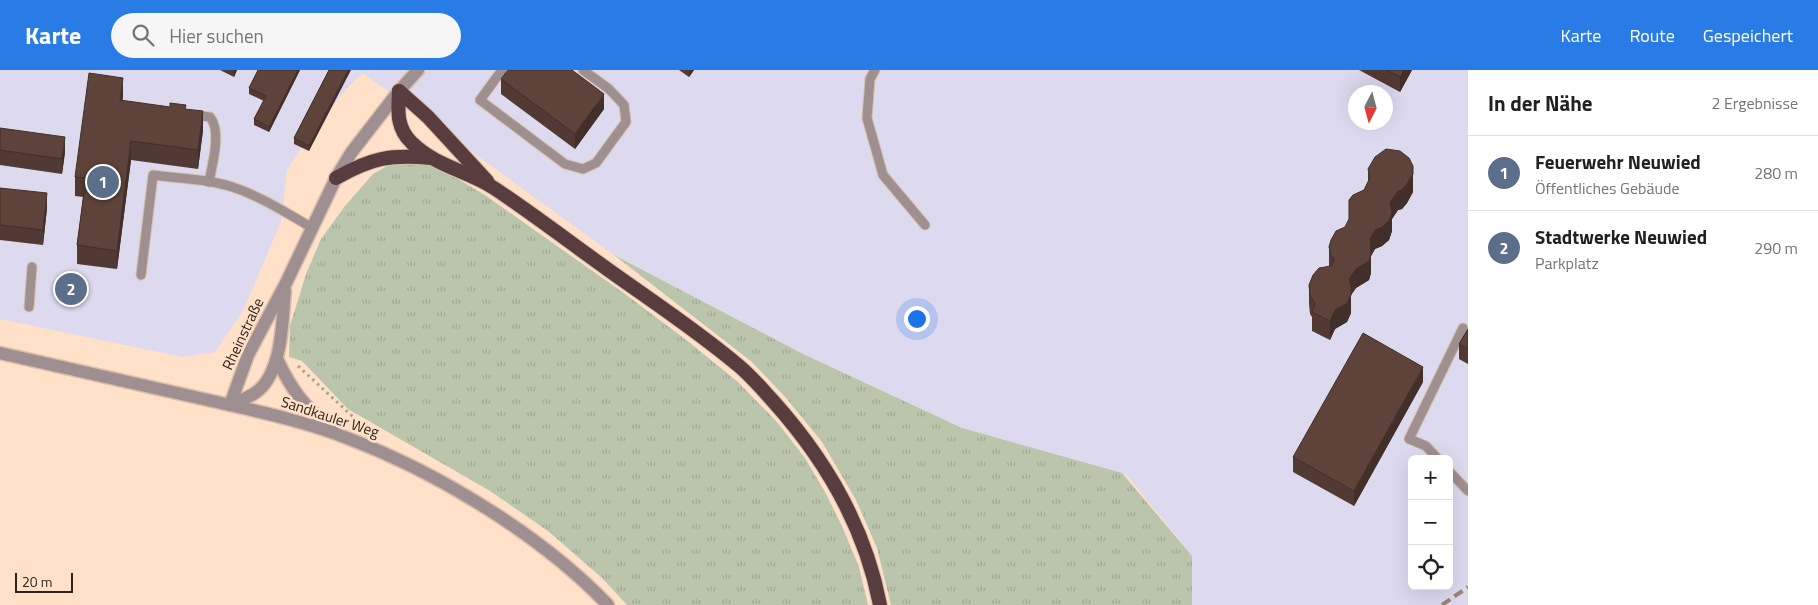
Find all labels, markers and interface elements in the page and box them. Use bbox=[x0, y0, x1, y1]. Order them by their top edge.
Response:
search box bbox=[111, 13, 461, 58]
text: Karte bbox=[25, 17, 81, 53]
icon: search bbox=[129, 21, 157, 49]
text: Hier suchen bbox=[169, 21, 264, 50]
text: Karte bbox=[1560, 22, 1601, 49]
text: Route bbox=[1629, 22, 1675, 49]
text: Gespeichert bbox=[1703, 22, 1793, 49]
north arrow bbox=[1348, 85, 1393, 130]
text: In der Nähe bbox=[1488, 87, 1593, 119]
text: 2 Ergebnisse bbox=[1711, 91, 1798, 115]
text: Feuerwehr Neuwied bbox=[1535, 147, 1701, 176]
text: 1 bbox=[1500, 161, 1508, 185]
text: 280 m bbox=[1754, 161, 1798, 185]
pin: 1 bbox=[87, 163, 119, 201]
text: Öffentliches Gebäude bbox=[1535, 176, 1679, 200]
text: Stadtwerke Neuwied bbox=[1535, 222, 1707, 251]
text: 2 bbox=[1500, 236, 1508, 260]
text: 290 m bbox=[1754, 236, 1798, 260]
text: Parkplatz bbox=[1535, 251, 1599, 275]
pin: 2 bbox=[55, 270, 87, 308]
street label: Rheinstraße bbox=[216, 294, 269, 374]
your location bbox=[904, 306, 930, 332]
street label: Sandkauler Weg bbox=[278, 390, 383, 443]
map controls bbox=[1408, 455, 1453, 590]
button: + bbox=[1408, 455, 1453, 500]
button: − bbox=[1408, 500, 1453, 545]
button: locate bbox=[1408, 545, 1453, 590]
scale bar bbox=[15, 570, 72, 593]
text: 20 m bbox=[22, 571, 52, 592]

